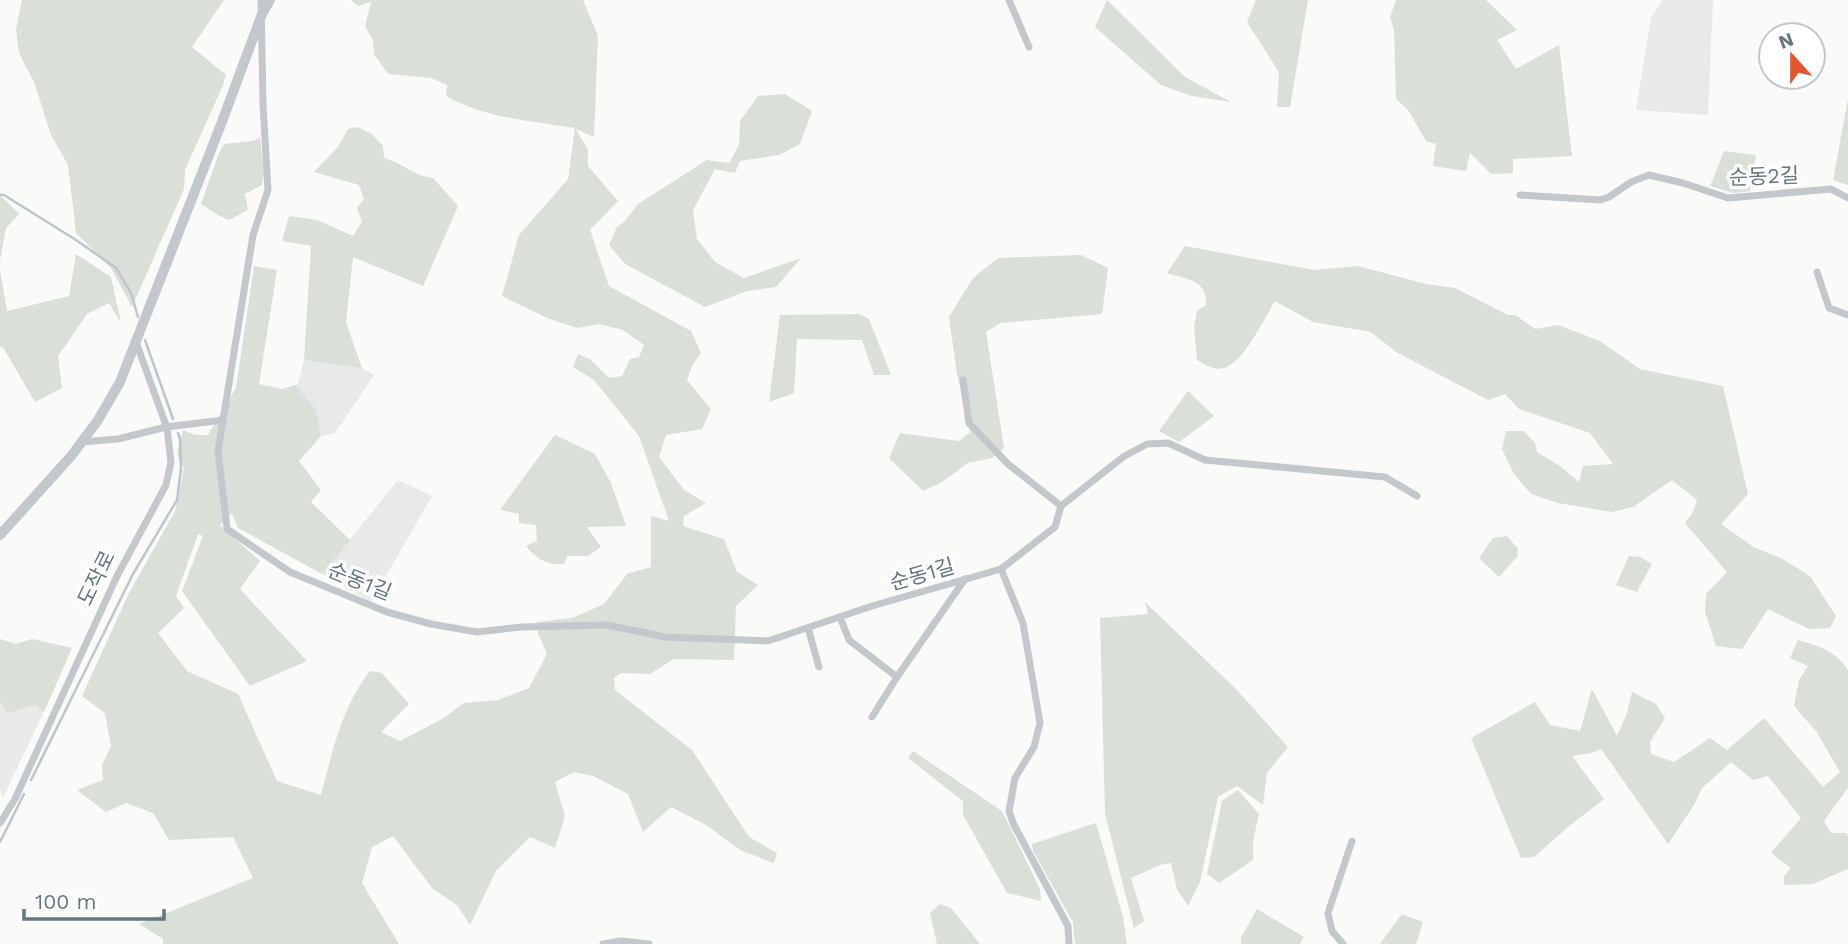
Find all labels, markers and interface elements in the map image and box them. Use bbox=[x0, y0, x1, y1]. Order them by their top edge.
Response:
north arrow bbox=[1757, 21, 1827, 91]
text: N bbox=[1775, 27, 1797, 54]
street label: 순동2길 bbox=[1728, 162, 1800, 190]
street label: 도작로 bbox=[72, 546, 120, 610]
street label: 순동1길 bbox=[887, 553, 957, 595]
street label: 순동1길 bbox=[325, 557, 395, 605]
scale bar bbox=[24, 878, 164, 922]
text: 100 m bbox=[35, 889, 97, 914]

